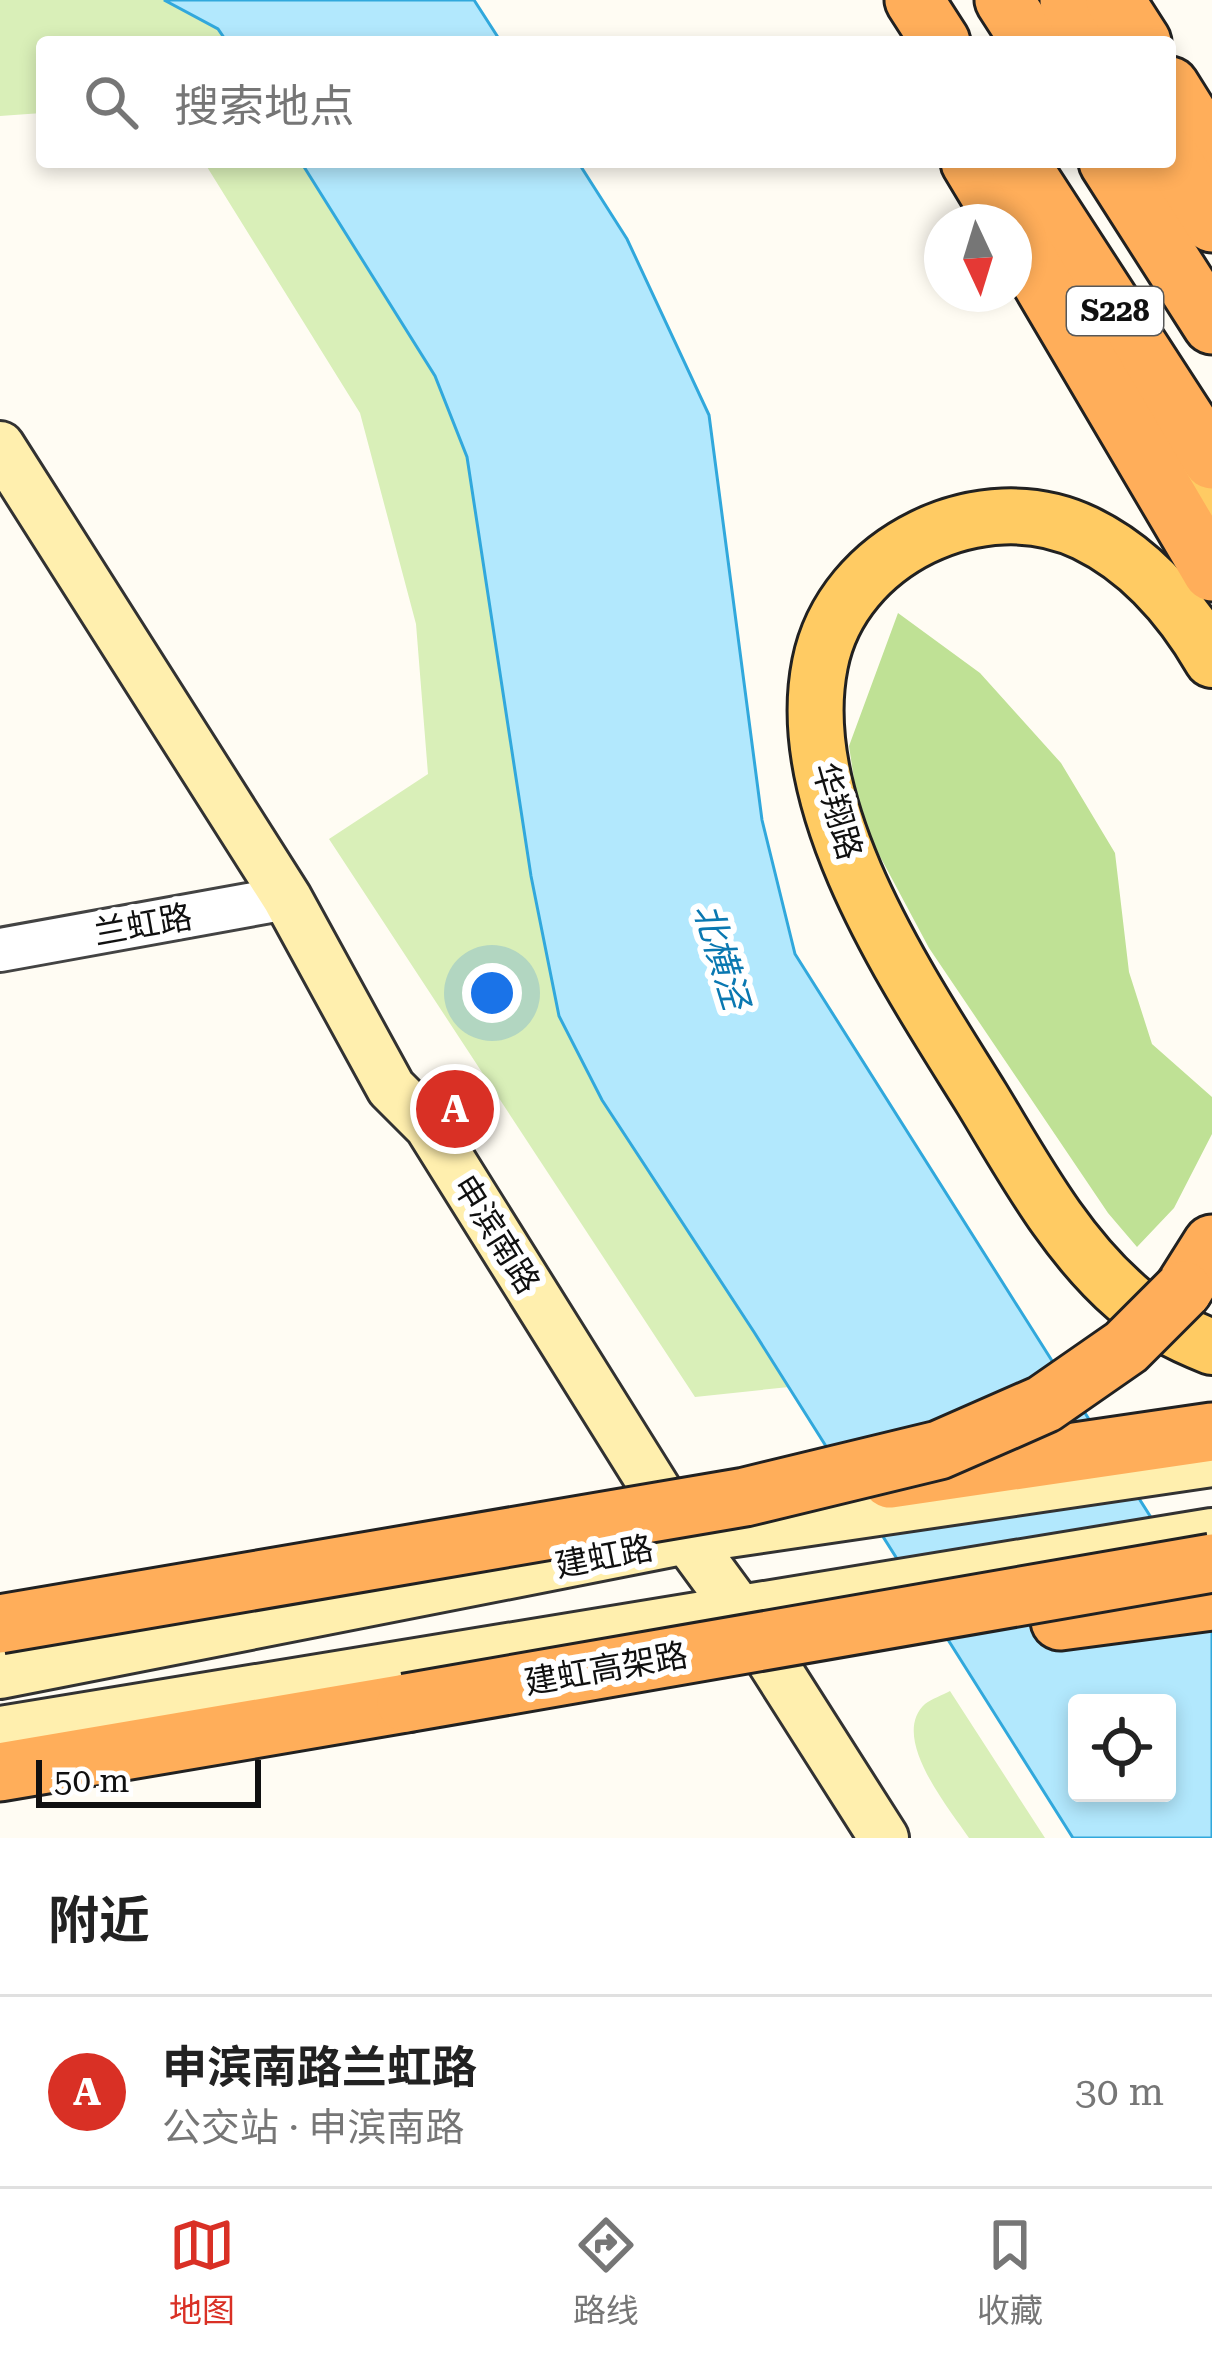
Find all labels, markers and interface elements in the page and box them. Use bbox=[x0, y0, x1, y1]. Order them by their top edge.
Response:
search box bbox=[36, 36, 1176, 168]
icon: search bbox=[78, 69, 144, 135]
text: 搜索地点 bbox=[174, 80, 354, 133]
north arrow bbox=[924, 204, 1032, 312]
road number: S228 bbox=[1067, 287, 1163, 335]
street label: 华翔路 bbox=[805, 758, 870, 864]
street label: 兰虹路 bbox=[91, 897, 195, 952]
water label: 北横泾 bbox=[685, 899, 758, 1017]
your location bbox=[462, 963, 522, 1023]
pin: A bbox=[416, 1064, 494, 1154]
street label: 申滨南路 bbox=[445, 1168, 548, 1301]
street label: 建虹路 bbox=[552, 1528, 656, 1585]
street label: 建虹高架路 bbox=[521, 1635, 691, 1702]
map controls bbox=[1068, 1694, 1176, 1802]
button: locate bbox=[1068, 1694, 1176, 1802]
scale bar bbox=[36, 1754, 261, 1807]
text: 50 m bbox=[54, 1761, 129, 1800]
text: 附近 bbox=[48, 1891, 150, 1950]
text: 申滨南路兰虹路 bbox=[162, 2041, 477, 2094]
text: A bbox=[73, 2069, 101, 2115]
text: 30 m bbox=[1075, 2069, 1164, 2115]
text: 公交站 · 申滨南路 bbox=[162, 2105, 465, 2151]
tab: 地图 bbox=[169, 2212, 235, 2332]
tab: 路线 bbox=[573, 2212, 639, 2332]
tab: 收藏 bbox=[977, 2212, 1043, 2332]

